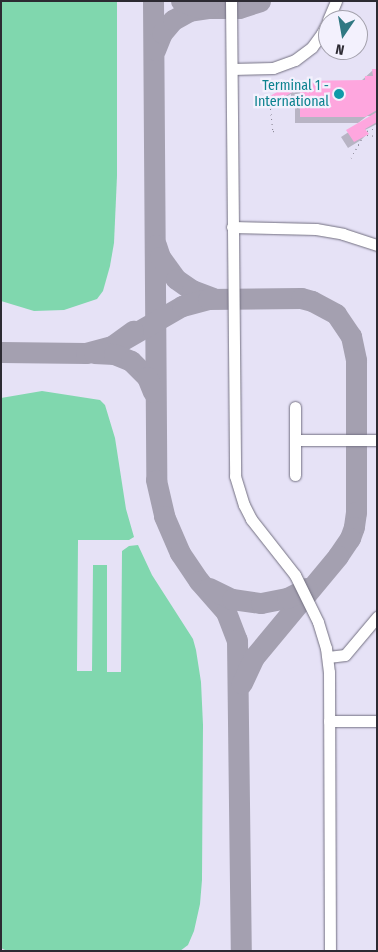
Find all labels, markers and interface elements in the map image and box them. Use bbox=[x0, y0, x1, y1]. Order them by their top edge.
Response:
north arrow bbox=[318, 10, 368, 60]
text: N bbox=[334, 40, 346, 58]
place label: Terminal 1 - International bbox=[254, 78, 329, 110]
marker: Terminal 1 - International bbox=[333, 88, 345, 100]

